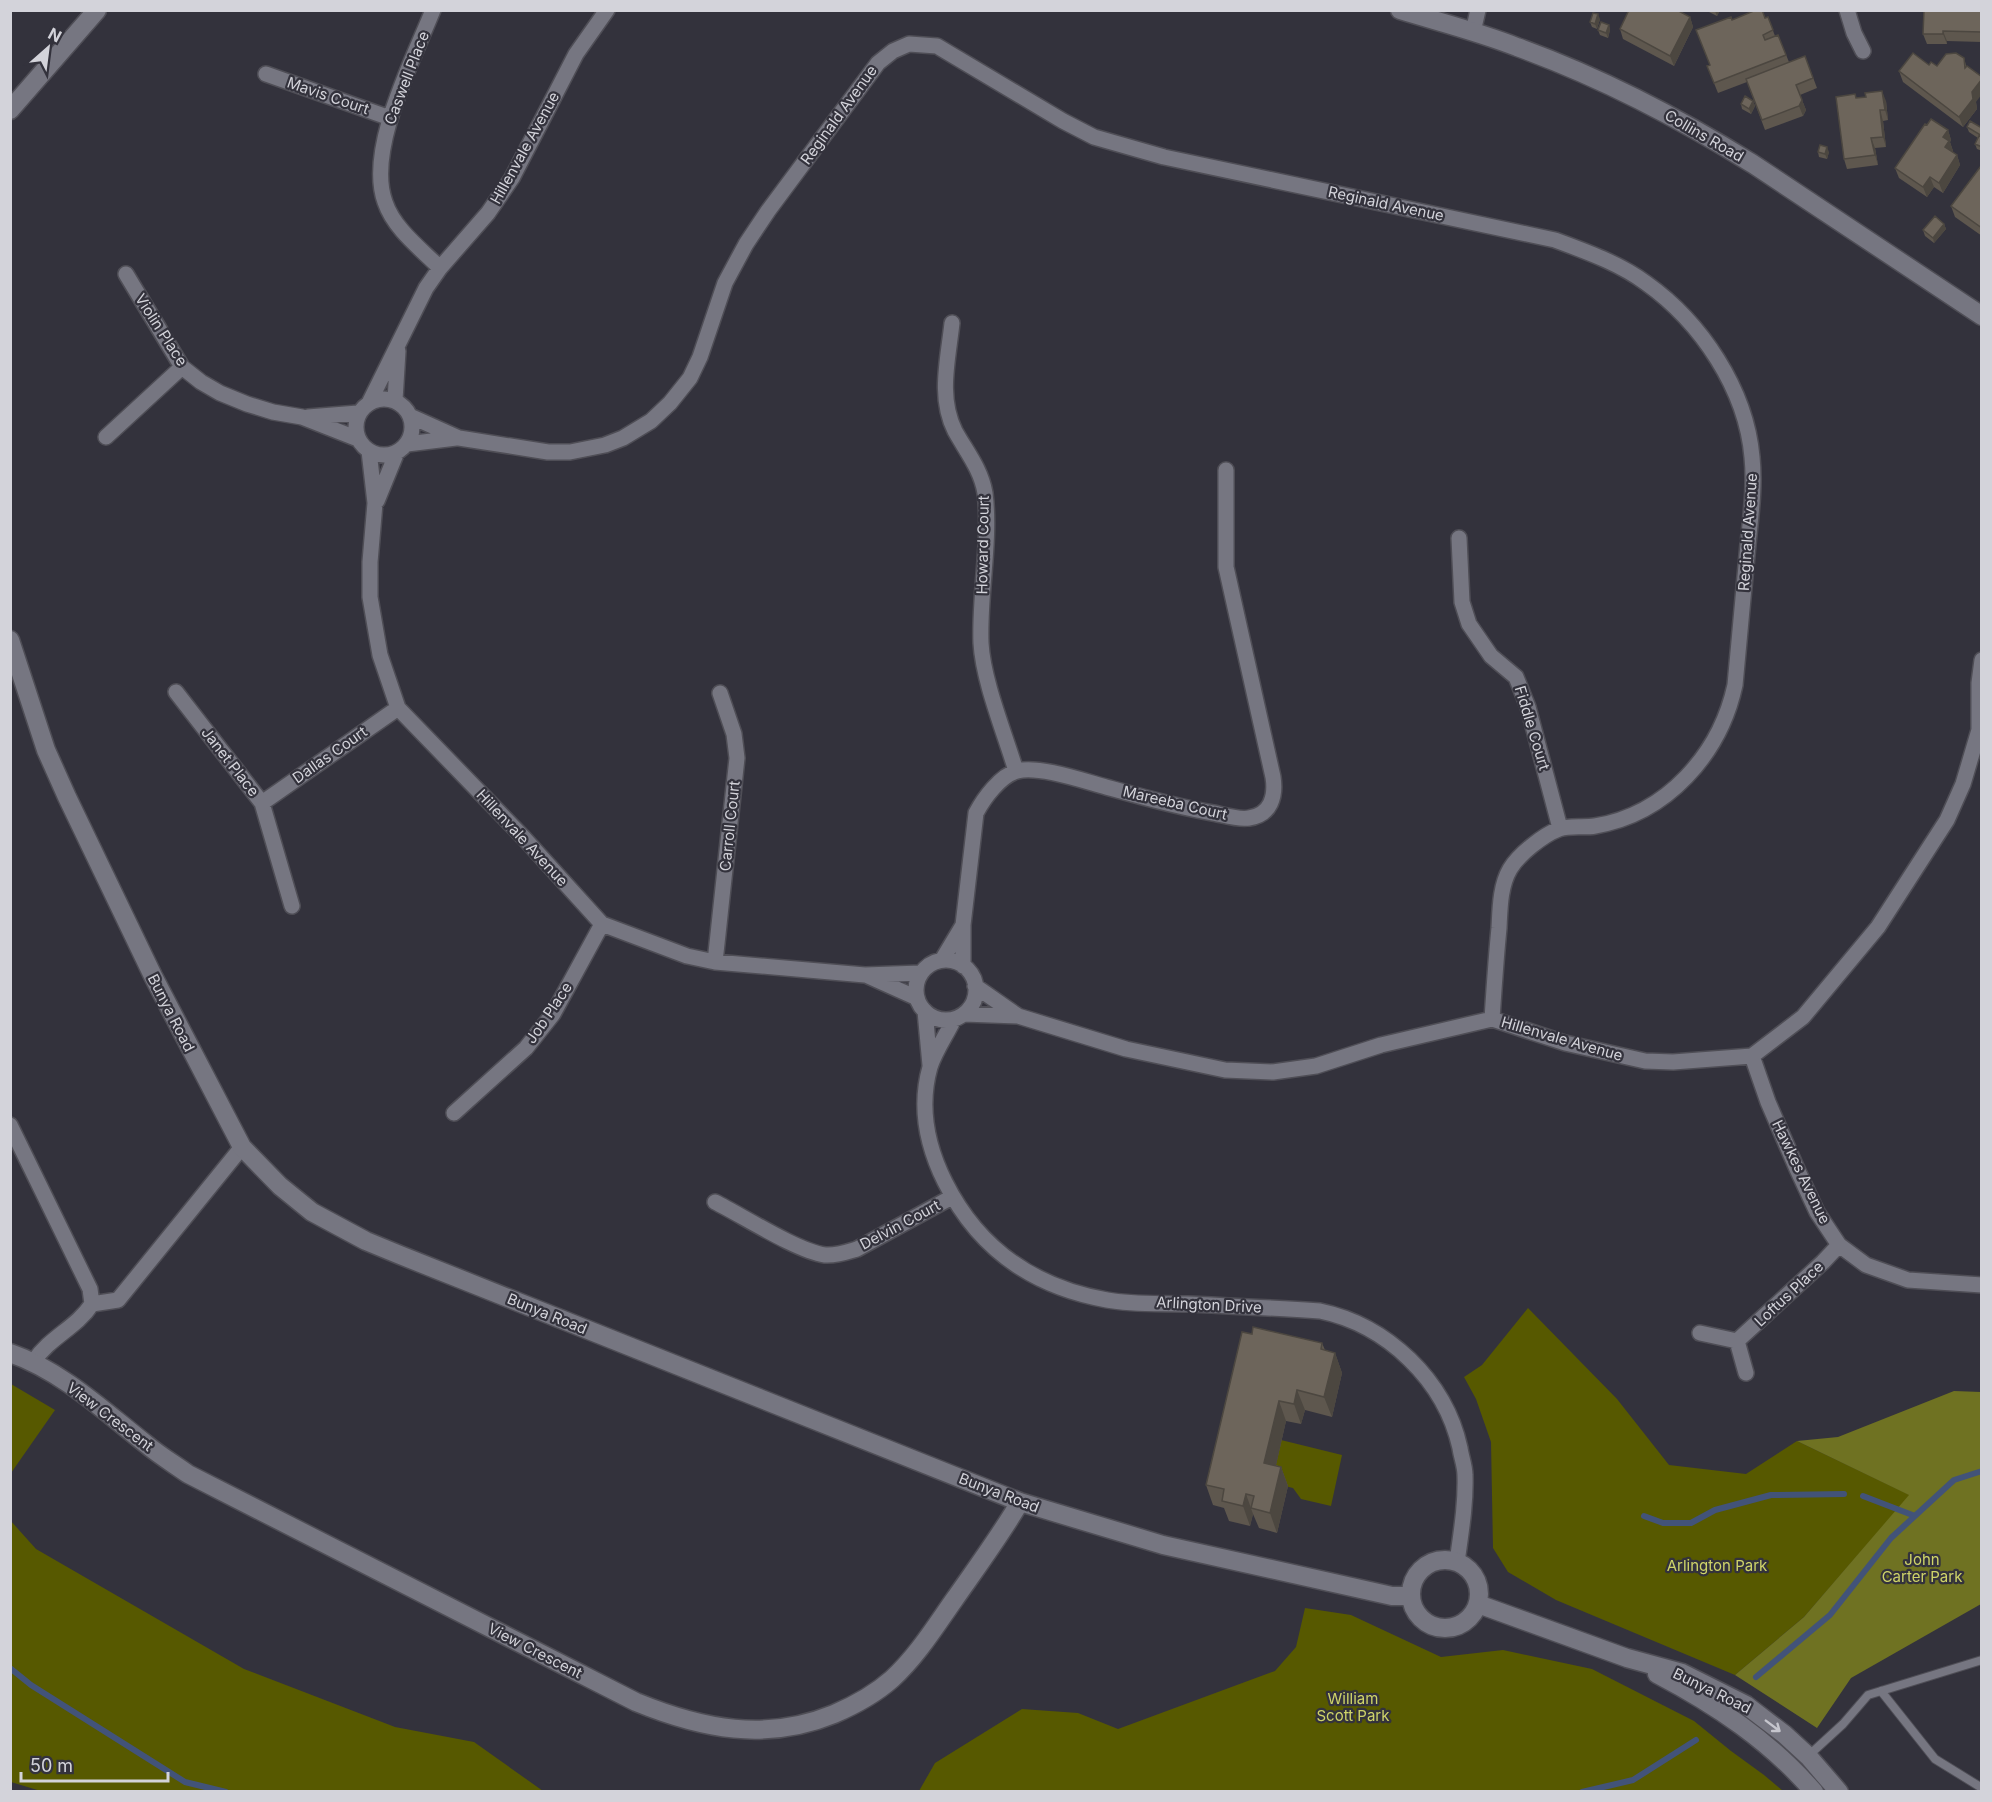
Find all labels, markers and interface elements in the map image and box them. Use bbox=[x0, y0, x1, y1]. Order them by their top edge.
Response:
north arrow bbox=[18, 18, 78, 78]
text: N bbox=[45, 23, 65, 46]
street label: Caswell Place bbox=[380, 28, 433, 127]
street label: Reginald Avenue bbox=[796, 61, 881, 168]
street label: Mavis Court bbox=[285, 73, 372, 118]
street label: Hillenvale Avenue bbox=[486, 88, 563, 207]
street label: Collins Road bbox=[1661, 105, 1747, 166]
street label: Reginald Avenue bbox=[1326, 182, 1446, 225]
street label: Violin Place bbox=[131, 290, 192, 369]
street label: Reginald Avenue bbox=[1734, 472, 1761, 591]
street label: Howard Court bbox=[972, 495, 993, 595]
street label: Fiddle Court bbox=[1511, 683, 1554, 772]
street label: Dallas Court bbox=[289, 722, 371, 787]
street label: Janet Place bbox=[197, 723, 263, 800]
street label: Carroll Court bbox=[715, 780, 744, 872]
street label: Mareeba Court bbox=[1121, 781, 1229, 824]
street label: Hillenvale Avenue bbox=[473, 785, 572, 890]
street label: Bunya Road bbox=[144, 971, 199, 1055]
street label: Job Place bbox=[521, 978, 576, 1047]
street label: Hillenvale Avenue bbox=[1499, 1012, 1625, 1065]
street label: Hawkes Avenue bbox=[1768, 1117, 1835, 1227]
street label: Delvin Court bbox=[856, 1195, 943, 1254]
street label: Loftus Place bbox=[1750, 1257, 1827, 1330]
street label: Bunya Road bbox=[504, 1289, 590, 1338]
street label: Arlington Drive bbox=[1156, 1292, 1262, 1317]
street label: View Crescent bbox=[63, 1378, 157, 1455]
street label: Bunya Road bbox=[956, 1469, 1042, 1517]
park label: John Carter Park bbox=[1882, 1550, 1963, 1586]
park label: Arlington Park bbox=[1667, 1556, 1768, 1575]
street label: View Crescent bbox=[485, 1619, 586, 1682]
street label: Bunya Road bbox=[1670, 1663, 1754, 1718]
park label: William Scott Park bbox=[1317, 1689, 1390, 1725]
one-way arrow bbox=[1765, 1720, 1781, 1732]
scale bar bbox=[21, 1745, 168, 1783]
text: 50 m bbox=[30, 1755, 73, 1776]

